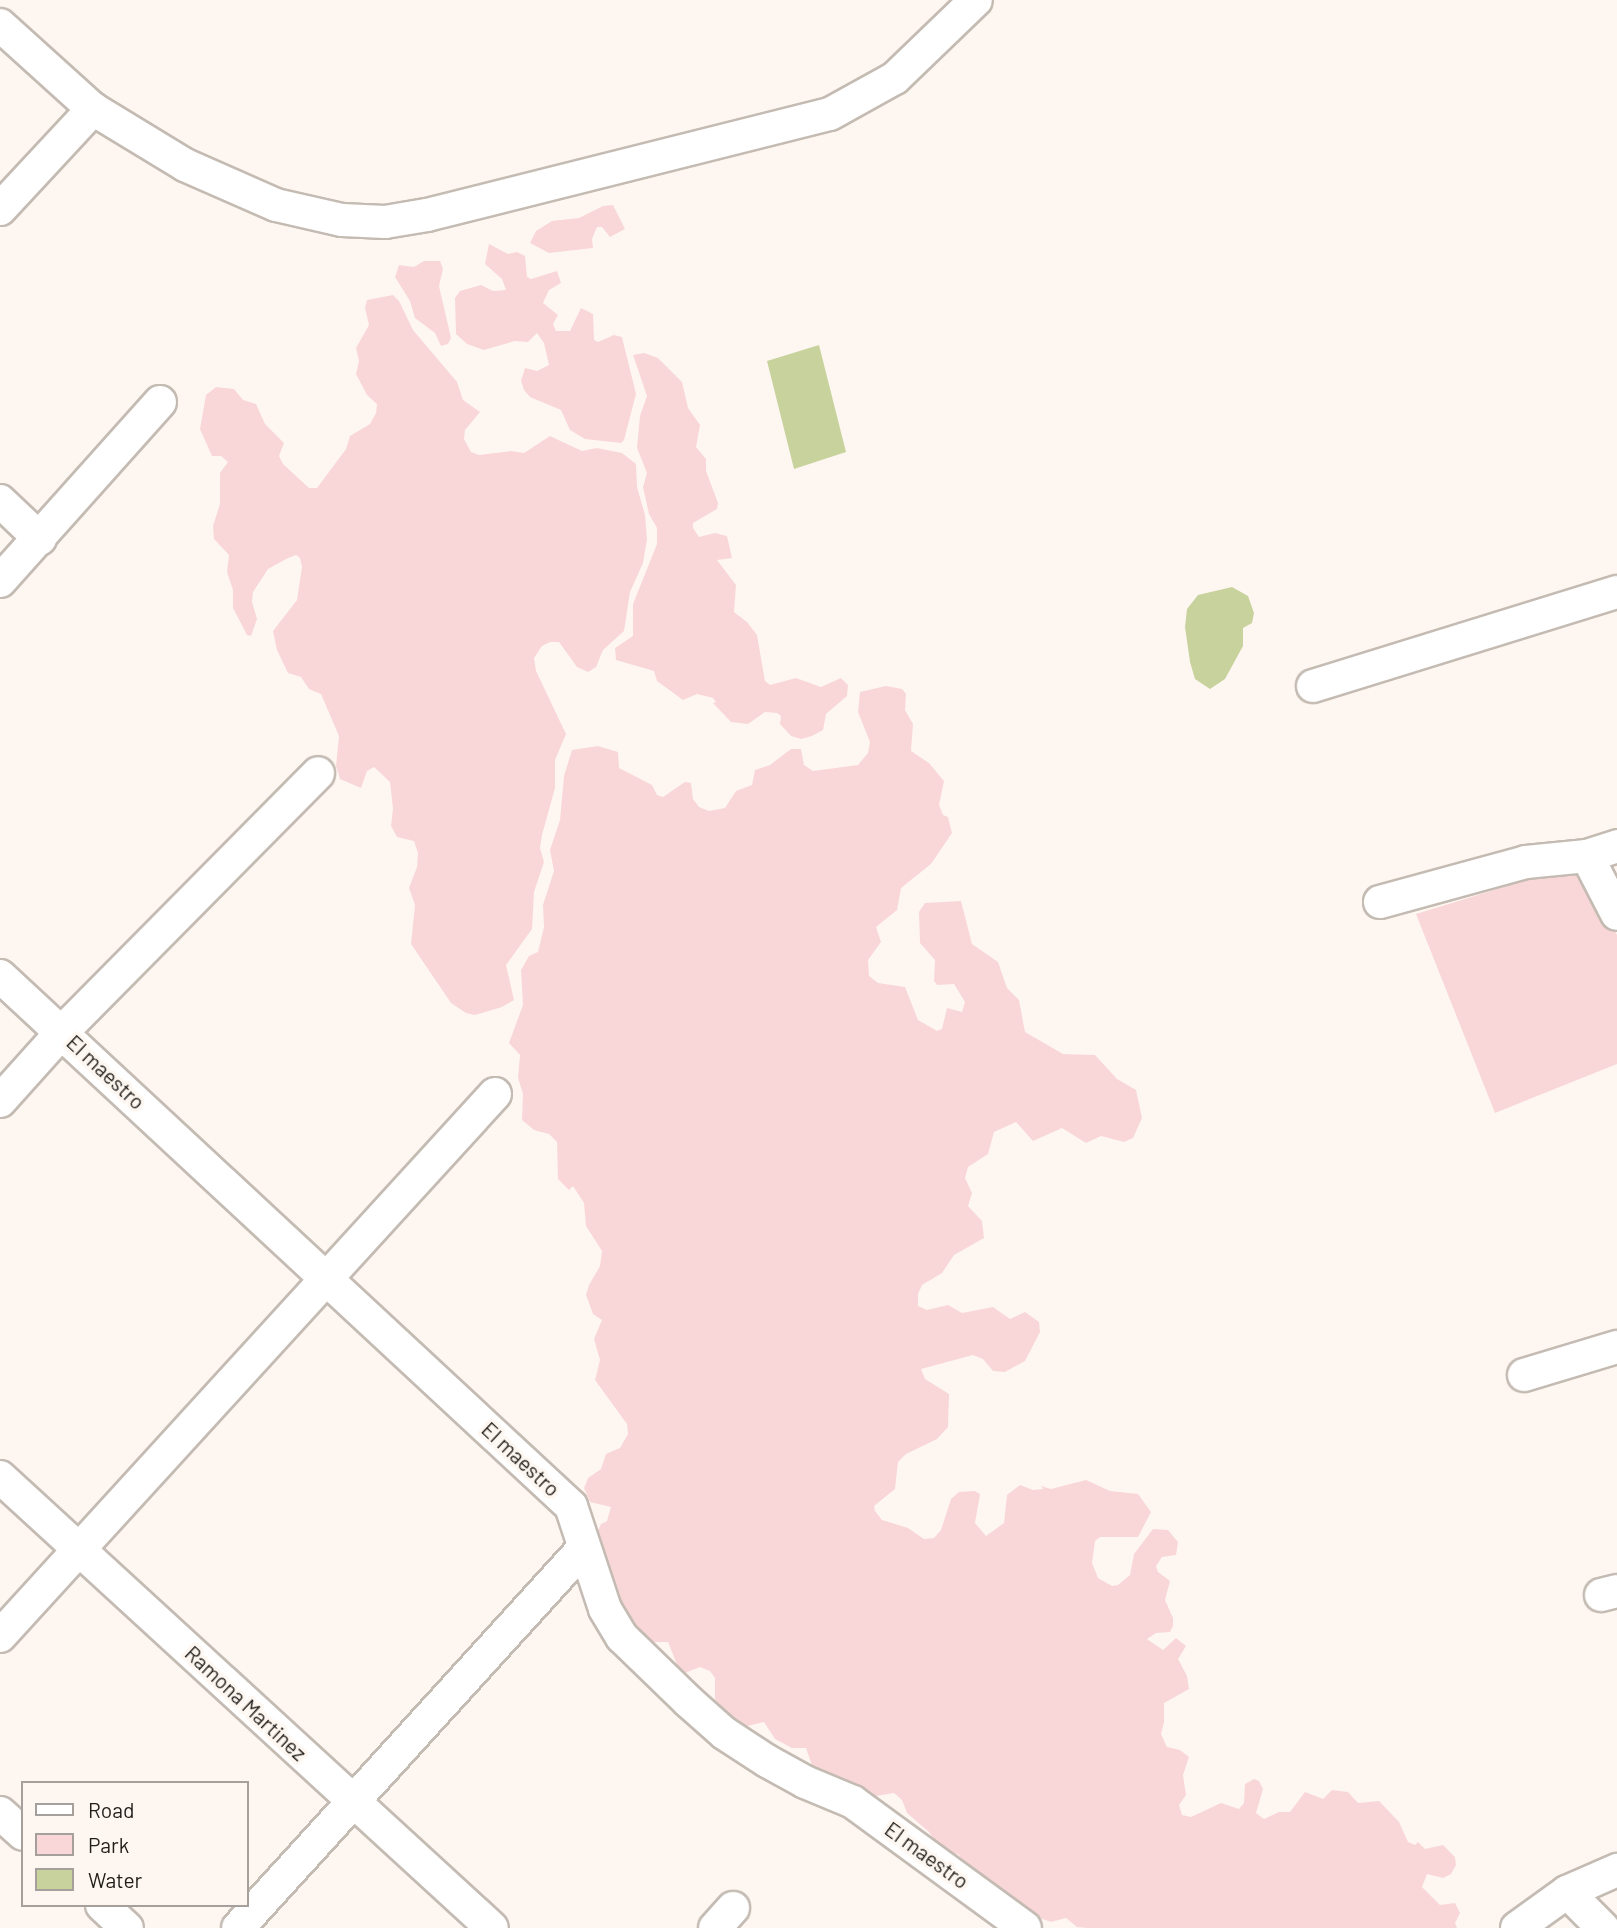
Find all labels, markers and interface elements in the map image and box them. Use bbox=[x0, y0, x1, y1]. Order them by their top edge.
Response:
street label: El maestro bbox=[62, 1030, 150, 1114]
street label: El maestro bbox=[477, 1417, 565, 1501]
street label: Ramona Martinez bbox=[180, 1640, 312, 1766]
legend bbox=[21, 1781, 248, 1907]
text: Road bbox=[88, 1797, 134, 1822]
street label: El maestro bbox=[880, 1816, 974, 1894]
text: Park bbox=[88, 1832, 129, 1857]
text: Water bbox=[88, 1867, 142, 1892]

